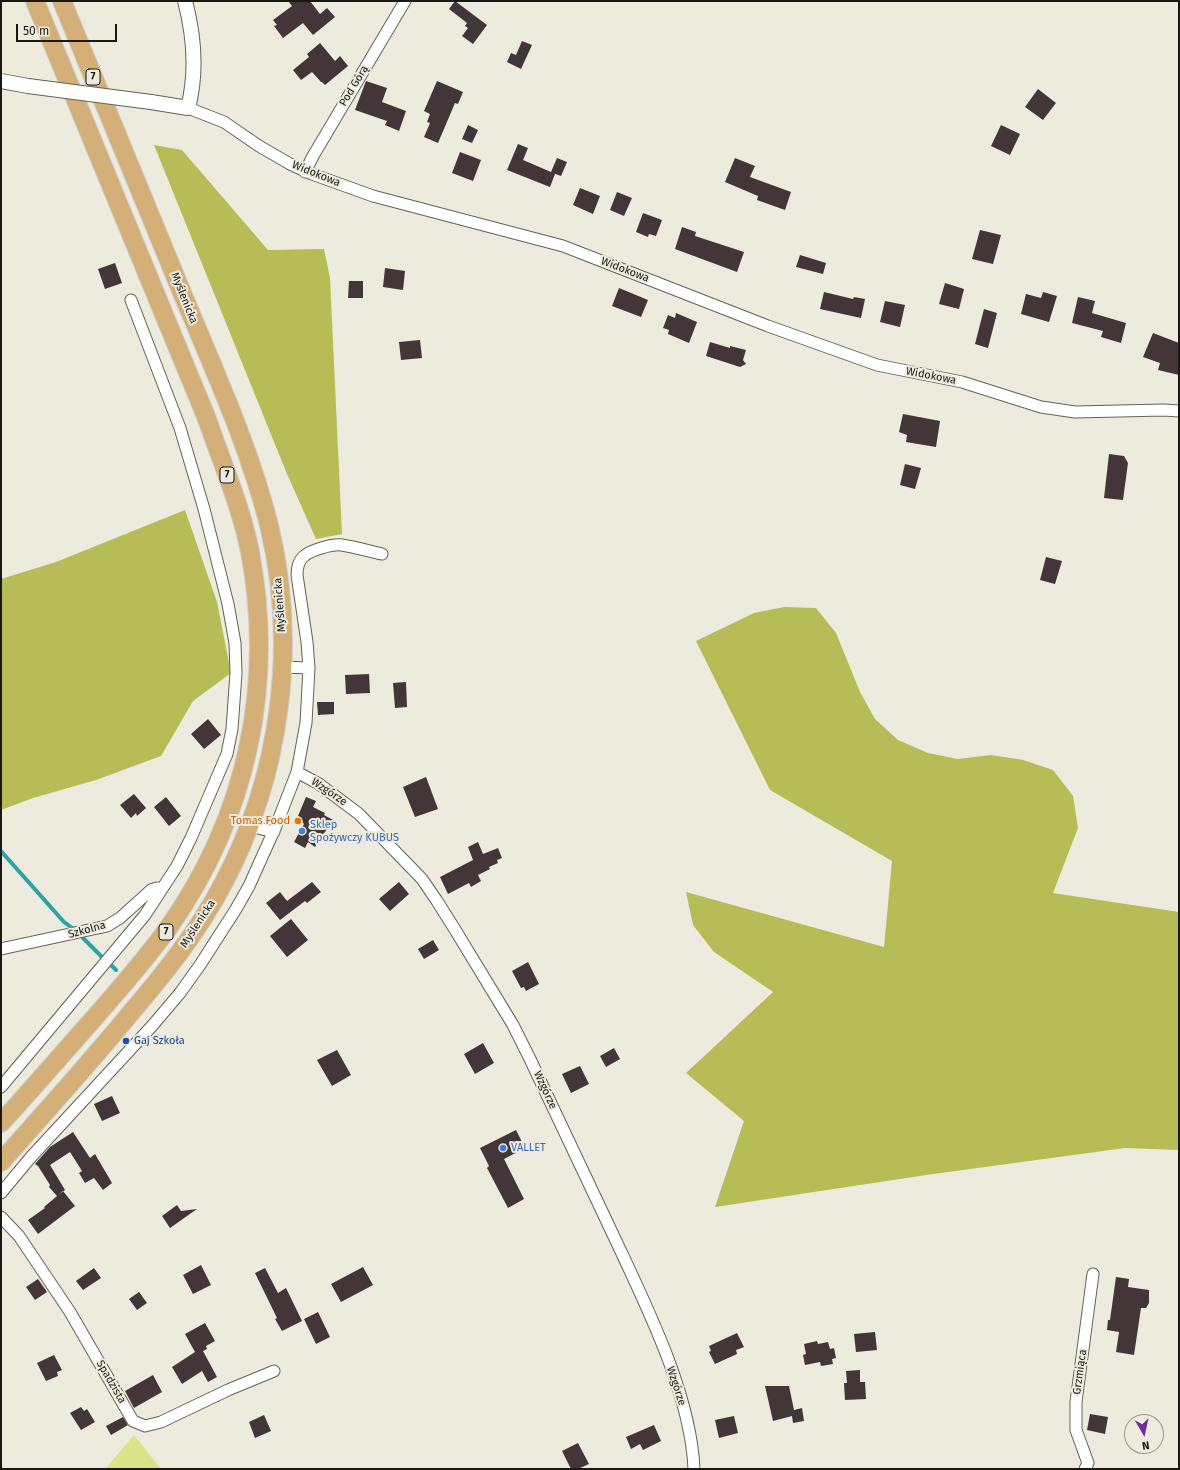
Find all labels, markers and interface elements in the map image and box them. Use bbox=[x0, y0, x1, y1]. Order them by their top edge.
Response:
scale bar bbox=[18, 16, 119, 42]
text: 50 m bbox=[23, 24, 49, 38]
street label: Pod Górą bbox=[337, 63, 371, 109]
road number: 7 bbox=[86, 69, 100, 85]
street label: Widokowa bbox=[290, 158, 342, 190]
street label: Widokowa bbox=[599, 255, 651, 285]
street label: Myślenicka bbox=[168, 270, 200, 326]
street label: Widokowa bbox=[905, 365, 957, 387]
road number: 7 bbox=[220, 467, 234, 483]
street label: Myślenicka bbox=[272, 577, 288, 633]
street label: Wzgórze bbox=[309, 775, 349, 809]
place label: Tomas Food bbox=[231, 814, 290, 828]
marker: Tomas Food bbox=[293, 816, 303, 826]
place label: Sklep Spożywczy KUBUS bbox=[310, 818, 399, 844]
marker: Sklep Spożywczy KUBUS bbox=[297, 826, 307, 836]
street label: Myślenicka bbox=[178, 898, 218, 950]
street label: Szkolna bbox=[67, 919, 107, 941]
road number: 7 bbox=[159, 924, 173, 940]
place label: Gaj Szkoła bbox=[134, 1034, 185, 1048]
marker: Gaj Szkoła bbox=[121, 1036, 131, 1046]
street label: Wzgórze bbox=[530, 1069, 560, 1111]
place label: VALLET bbox=[511, 1141, 546, 1155]
marker: VALLET bbox=[498, 1143, 508, 1153]
street label: Grzmiąca bbox=[1070, 1349, 1090, 1395]
street label: Spadzista bbox=[93, 1358, 129, 1406]
street label: Wzgórze bbox=[663, 1365, 689, 1407]
north arrow bbox=[1124, 1414, 1164, 1454]
text: N bbox=[1141, 1438, 1150, 1452]

